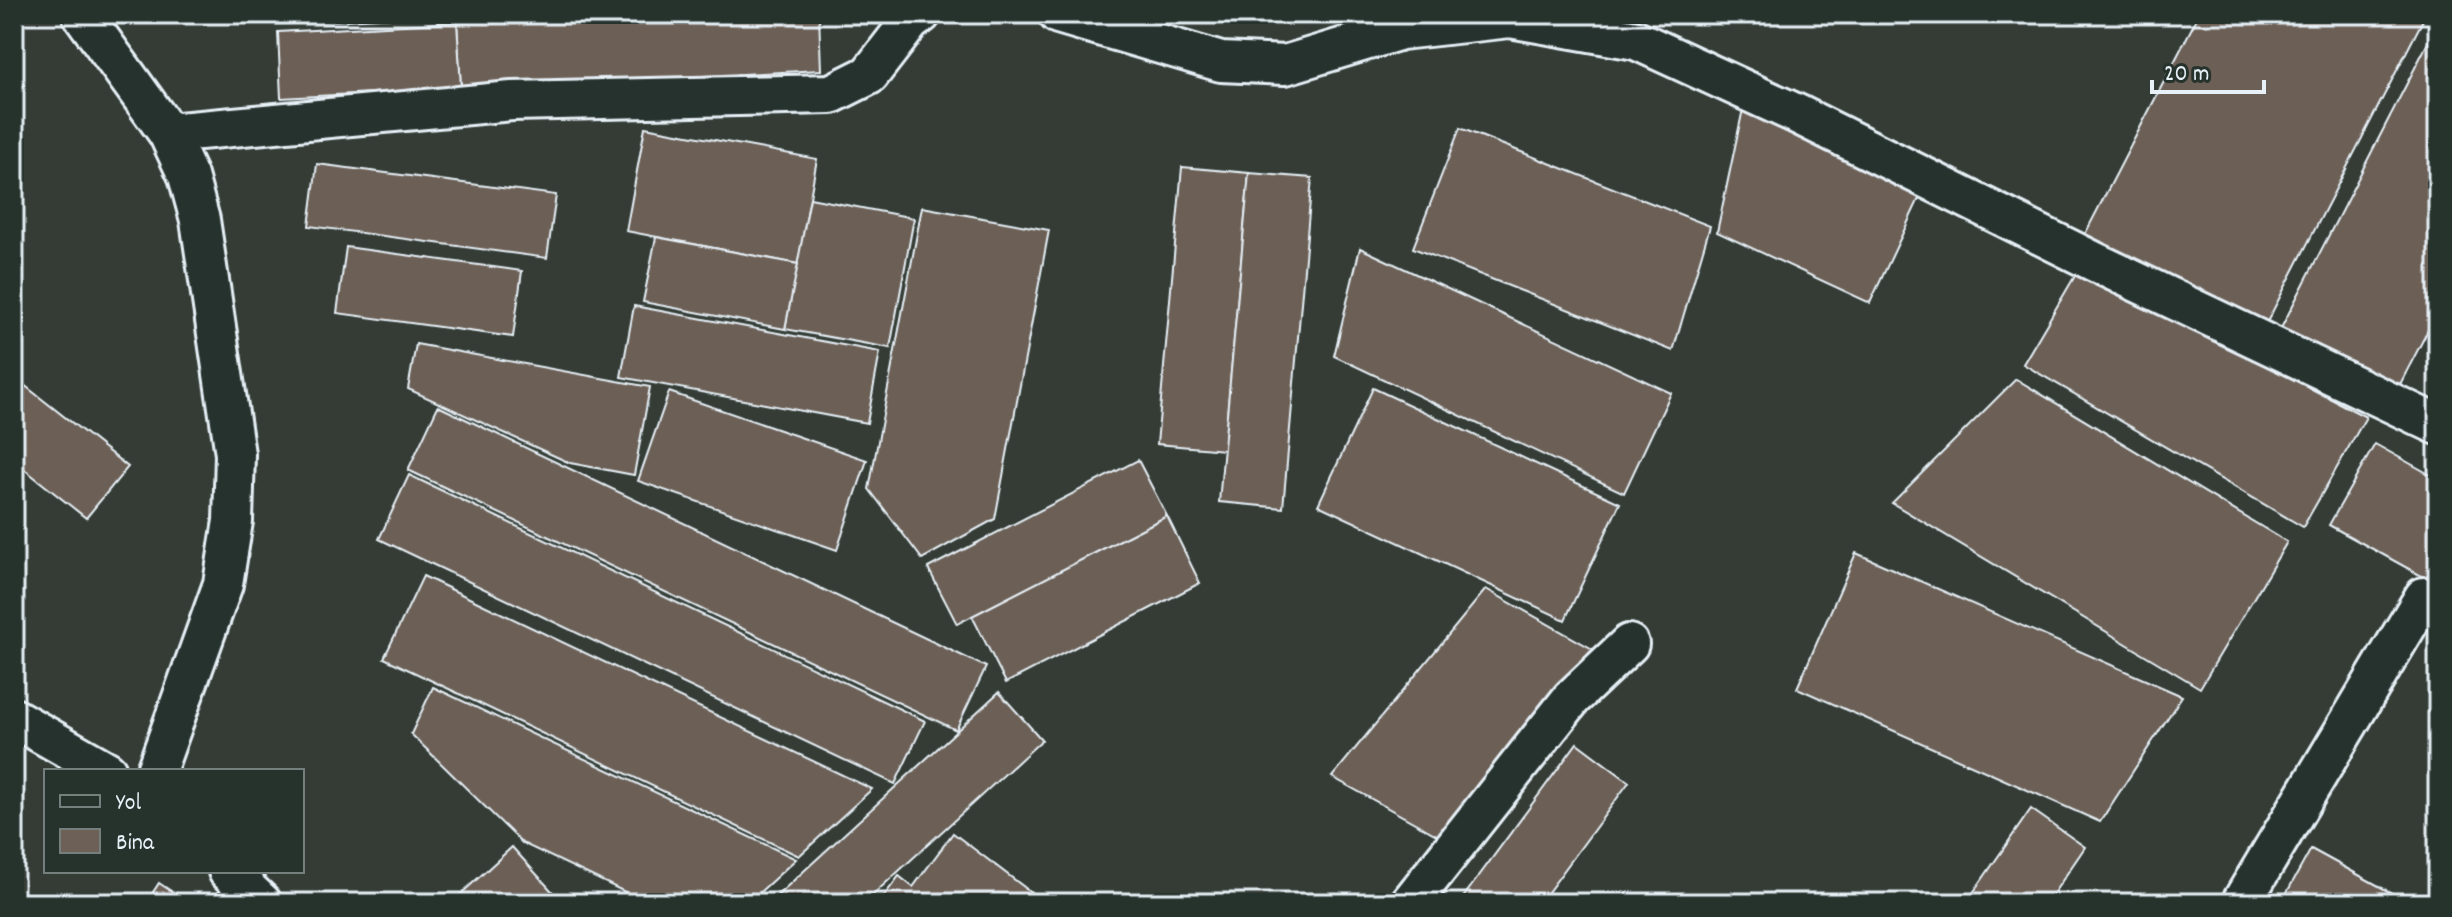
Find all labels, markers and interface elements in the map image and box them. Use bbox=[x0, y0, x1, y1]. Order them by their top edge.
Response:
scale bar bbox=[2152, 44, 2264, 94]
text: 20 m bbox=[2164, 58, 2210, 92]
legend bbox=[44, 769, 304, 873]
text: Yol bbox=[116, 787, 141, 821]
text: Bina bbox=[116, 827, 155, 861]

